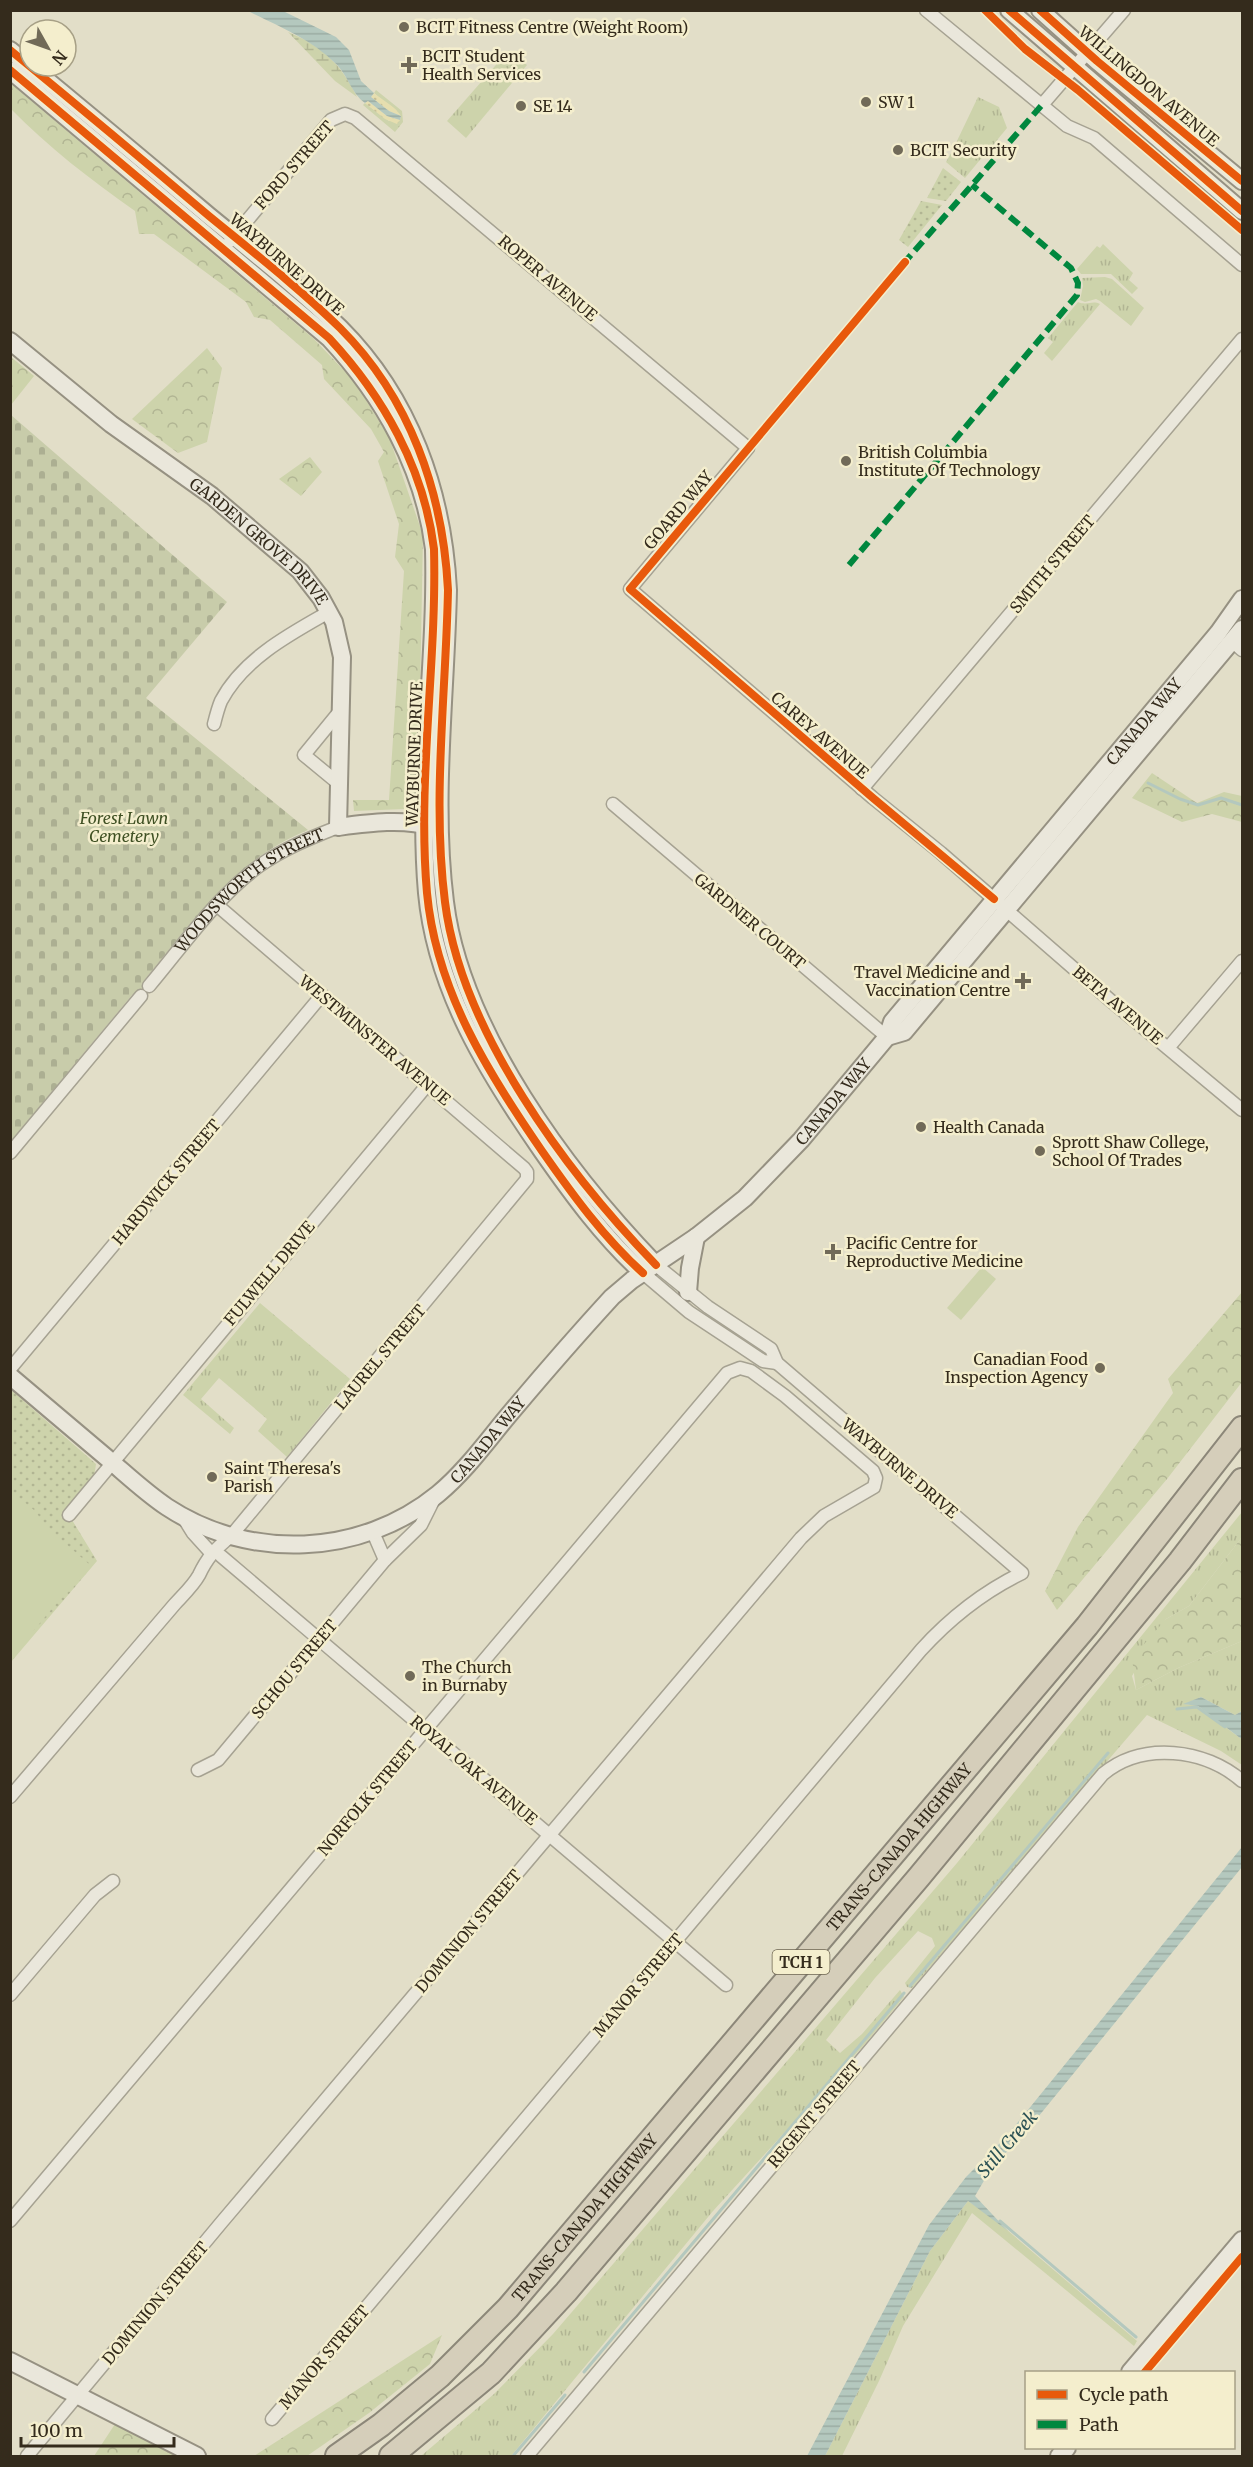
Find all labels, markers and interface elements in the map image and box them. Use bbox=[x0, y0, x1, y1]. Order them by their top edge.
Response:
place label: BCIT Fitness Centre (Weight Room) bbox=[416, 17, 688, 37]
north arrow bbox=[18, 18, 78, 78]
marker: BCIT Fitness Centre (Weight Room) bbox=[397, 20, 411, 34]
street label: WILLINGDON AVENUE bbox=[1074, 21, 1224, 151]
text: N bbox=[48, 46, 71, 69]
place label: BCIT Student Health Services bbox=[422, 46, 541, 84]
marker: BCIT Student Health Services bbox=[400, 56, 418, 74]
place label: SW 1 bbox=[878, 92, 914, 112]
marker: SW 1 bbox=[859, 95, 873, 109]
place label: SE 14 bbox=[533, 96, 573, 116]
marker: SE 14 bbox=[514, 99, 528, 113]
street label: FORD STREET bbox=[250, 117, 338, 213]
place label: BCIT Security bbox=[910, 140, 1017, 160]
marker: BCIT Security bbox=[891, 143, 905, 157]
street label: WAYBURNE DRIVE bbox=[225, 208, 349, 320]
street label: ROPER AVENUE bbox=[495, 231, 602, 326]
place label: British Columbia Institute Of Technology bbox=[858, 442, 1041, 480]
marker: British Columbia Institute Of Technology bbox=[839, 454, 853, 468]
street label: GOARD WAY bbox=[639, 466, 717, 553]
street label: GARDEN GROVE DRIVE bbox=[186, 473, 333, 609]
street label: SMITH STREET bbox=[1005, 511, 1099, 617]
street label: CANADA WAY bbox=[1102, 674, 1186, 769]
street label: WAYBURNE DRIVE bbox=[401, 680, 427, 828]
street label: CAREY AVENUE bbox=[767, 687, 873, 783]
park label: Forest Lawn Cemetery bbox=[79, 808, 168, 846]
street label: WOODSWORTH STREET bbox=[170, 824, 327, 957]
street label: GARDNER COURT bbox=[690, 869, 810, 973]
place label: Travel Medicine and Vaccination Centre bbox=[854, 962, 1010, 1000]
street label: BETA AVENUE bbox=[1069, 962, 1168, 1049]
street label: WESTMINSTER AVENUE bbox=[294, 970, 456, 1110]
marker: Travel Medicine and Vaccination Centre bbox=[1014, 972, 1032, 990]
street label: CANADA WAY bbox=[791, 1054, 875, 1149]
street label: HARDWICK STREET bbox=[108, 1115, 224, 1249]
place label: Health Canada bbox=[933, 1117, 1045, 1137]
marker: Health Canada bbox=[914, 1120, 928, 1134]
place label: Sprott Shaw College, School Of Trades bbox=[1052, 1132, 1209, 1170]
marker: Sprott Shaw College, School Of Trades bbox=[1033, 1144, 1047, 1158]
street label: FULWELL DRIVE bbox=[219, 1216, 319, 1329]
place label: Pacific Centre for Reproductive Medicine bbox=[846, 1233, 1023, 1271]
marker: Pacific Centre for Reproductive Medicine bbox=[824, 1243, 842, 1261]
street label: LAUREL STREET bbox=[330, 1301, 430, 1413]
place label: Canadian Food Inspection Agency bbox=[945, 1349, 1089, 1387]
marker: Canadian Food Inspection Agency bbox=[1093, 1361, 1107, 1375]
street label: CANADA WAY bbox=[446, 1392, 530, 1488]
street label: WAYBURNE DRIVE bbox=[837, 1413, 963, 1523]
place label: Saint Theresa's Parish bbox=[224, 1458, 341, 1496]
marker: Saint Theresa's Parish bbox=[205, 1470, 219, 1484]
street label: SCHOU STREET bbox=[247, 1616, 341, 1722]
place label: The Church in Burnaby bbox=[422, 1657, 512, 1695]
marker: The Church in Burnaby bbox=[403, 1669, 417, 1683]
street label: ROYAL OAK AVENUE bbox=[406, 1711, 542, 1830]
street label: NORFOLK STREET bbox=[313, 1737, 421, 1859]
street label: TRANS-CANADA HIGHWAY bbox=[822, 1759, 976, 1935]
street label: DOMINION STREET bbox=[411, 1866, 525, 1996]
street label: MANOR STREET bbox=[589, 1929, 687, 2041]
road number: TCH 1 bbox=[772, 1950, 830, 1974]
street label: REGENT STREET bbox=[763, 2056, 865, 2172]
water label: Still Creek bbox=[972, 2106, 1042, 2182]
street label: TRANS-CANADA HIGHWAY bbox=[508, 2129, 662, 2306]
street label: DOMINION STREET bbox=[98, 2238, 212, 2368]
street label: MANOR STREET bbox=[275, 2301, 373, 2413]
legend bbox=[1025, 2371, 1235, 2449]
text: Cycle path bbox=[1079, 2383, 1169, 2406]
scale bar bbox=[21, 2410, 174, 2448]
text: Path bbox=[1079, 2413, 1119, 2436]
text: 100 m bbox=[30, 2419, 83, 2442]

